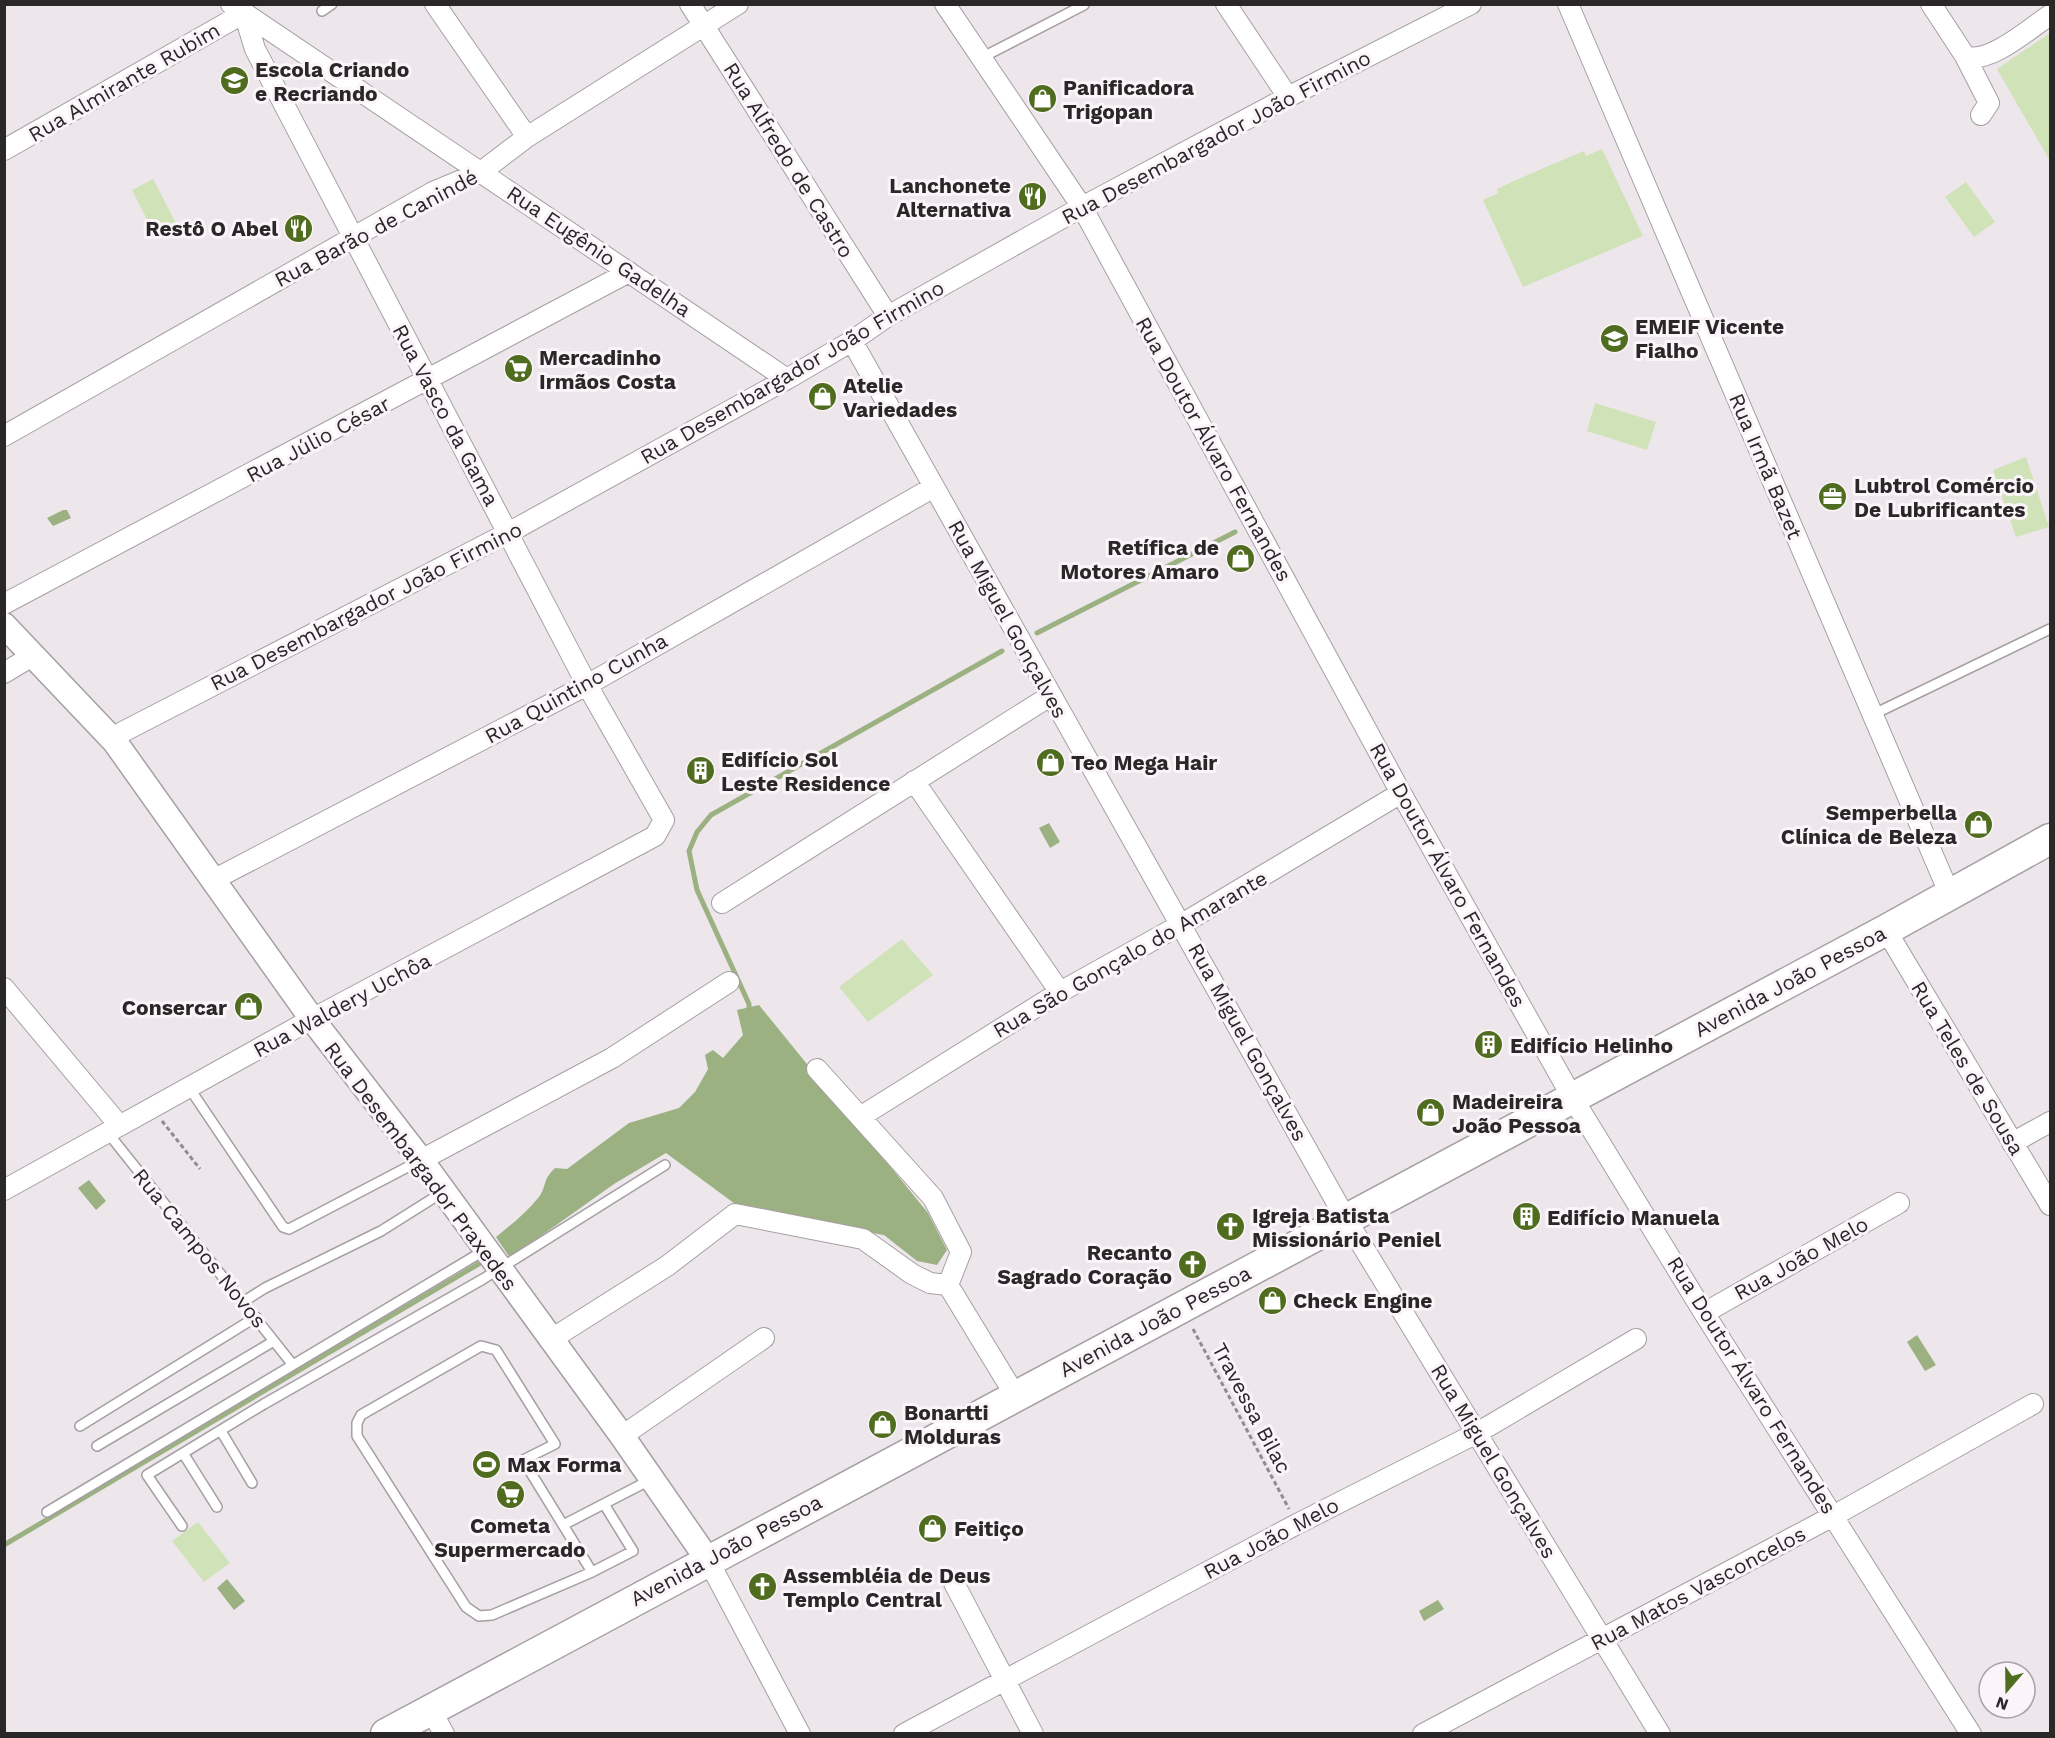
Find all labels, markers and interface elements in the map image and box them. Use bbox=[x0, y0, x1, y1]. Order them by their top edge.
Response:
street label: Rua Almirante Rubim bbox=[24, 17, 224, 147]
street label: Rua Desembargador João Firmino bbox=[1057, 45, 1375, 229]
place label: Escola Criando e Recriando bbox=[255, 57, 409, 106]
street label: Rua Alfredo de Castro bbox=[719, 58, 859, 262]
school or university icon: Escola Criando e Recriando bbox=[218, 65, 250, 97]
place label: Panificadora Trigopan bbox=[1063, 75, 1195, 124]
shop icon: Panificadora Trigopan bbox=[1026, 83, 1058, 115]
street label: Rua Barão de Canindé bbox=[270, 164, 482, 292]
place label: Lanchonete Alternativa bbox=[889, 173, 1012, 222]
street label: Rua Eugênio Gadelha bbox=[502, 180, 696, 322]
restaurant icon: Lanchonete Alternativa bbox=[1016, 181, 1048, 213]
restaurant icon: Restô O Abel bbox=[283, 212, 315, 244]
place label: Restô O Abel bbox=[145, 216, 278, 241]
street label: Rua Desembargador João Firmino bbox=[636, 275, 948, 469]
street label: Rua Doutor Álvaro Fernandes bbox=[1131, 312, 1297, 586]
place label: EMEIF Vicente Fialho bbox=[1635, 314, 1784, 363]
street label: Rua Vasco da Gama bbox=[388, 320, 505, 510]
school or university icon: EMEIF Vicente Fialho bbox=[1598, 322, 1630, 354]
place label: Mercadinho Irmãos Costa bbox=[539, 345, 677, 394]
supermarket icon: Mercadinho Irmãos Costa bbox=[502, 353, 534, 385]
place label: Atelie Variedades bbox=[843, 373, 957, 422]
shop icon: Atelie Variedades bbox=[806, 381, 838, 413]
street label: Rua Irmã Bazet bbox=[1724, 389, 1808, 543]
street label: Rua Júlio César bbox=[242, 390, 395, 487]
place label: Lubtrol Comércio De Lubrificantes bbox=[1854, 473, 2034, 522]
office icon: Lubtrol Comércio De Lubrificantes bbox=[1817, 481, 1849, 513]
street label: Rua Desembargador João Firmino bbox=[206, 516, 526, 696]
street label: Rua Miguel Gonçalves bbox=[943, 516, 1073, 722]
place label: Retífica de Motores Amaro bbox=[1060, 535, 1219, 584]
shop icon: Retífica de Motores Amaro bbox=[1224, 543, 1256, 575]
street label: Rua Quintino Cunha bbox=[480, 627, 672, 749]
street label: Rua Doutor Álvaro Fernandes bbox=[1365, 738, 1531, 1012]
shop icon: Teo Mega Hair bbox=[1034, 746, 1066, 778]
place label: Edifício Sol Leste Residence bbox=[721, 747, 890, 796]
place label: Teo Mega Hair bbox=[1071, 750, 1217, 775]
building icon: Edifício Sol Leste Residence bbox=[684, 755, 716, 787]
place label: Semperbella Clínica de Beleza bbox=[1781, 800, 1958, 849]
shop icon: Semperbella Clínica de Beleza bbox=[1962, 808, 1994, 840]
street label: Rua São Gonçalo do Amarante bbox=[988, 865, 1272, 1043]
street label: Avenida João Pessoa bbox=[1690, 920, 1890, 1042]
street label: Rua Miguel Gonçalves bbox=[1183, 939, 1313, 1145]
street label: Rua Waldery Uchôa bbox=[249, 948, 435, 1062]
street label: Rua Teles de Sousa bbox=[1906, 977, 2030, 1160]
shop icon: Consercar bbox=[232, 991, 264, 1023]
place label: Consercar bbox=[122, 995, 227, 1020]
building icon: Edifício Helinho bbox=[1473, 1029, 1505, 1061]
place label: Edifício Helinho bbox=[1510, 1033, 1673, 1058]
street label: Rua Desembargador Praxedes bbox=[319, 1037, 523, 1295]
place label: Madeireira João Pessoa bbox=[1452, 1089, 1582, 1138]
shop icon: Madeireira João Pessoa bbox=[1415, 1097, 1447, 1129]
street label: Rua Campos Novos bbox=[128, 1163, 272, 1333]
building icon: Edifício Manuela bbox=[1510, 1201, 1542, 1233]
place label: Igreja Batista Missionário Peniel bbox=[1252, 1203, 1441, 1252]
place label: Edifício Manuela bbox=[1547, 1205, 1720, 1230]
church icon: Igreja Batista Missionário Peniel bbox=[1215, 1211, 1247, 1243]
street label: Rua João Melo bbox=[1730, 1211, 1872, 1305]
place label: Recanto Sagrado Coração bbox=[997, 1240, 1172, 1289]
church icon: Recanto Sagrado Coração bbox=[1177, 1248, 1209, 1280]
street label: Rua Doutor Álvaro Fernandes bbox=[1662, 1252, 1842, 1518]
street label: Avenida João Pessoa bbox=[1055, 1260, 1255, 1382]
shop icon: Check Engine bbox=[1256, 1284, 1288, 1316]
place label: Check Engine bbox=[1293, 1288, 1432, 1313]
street label: Travessa Bilac bbox=[1207, 1338, 1297, 1478]
street label: Rua Miguel Gonçalves bbox=[1426, 1359, 1562, 1563]
place label: Bonartti Molduras bbox=[904, 1400, 1001, 1449]
shop icon: Bonartti Molduras bbox=[867, 1408, 899, 1440]
sports icon: Max Forma bbox=[470, 1448, 502, 1480]
place label: Max Forma bbox=[507, 1452, 622, 1477]
supermarket icon: Cometa Supermercado bbox=[494, 1478, 526, 1510]
street label: Avenida João Pessoa bbox=[626, 1489, 826, 1611]
street label: Rua João Melo bbox=[1199, 1492, 1343, 1584]
shop icon: Feitiço bbox=[917, 1512, 949, 1544]
place label: Cometa Supermercado bbox=[434, 1513, 586, 1562]
place label: Feitiço bbox=[954, 1516, 1024, 1541]
street label: Rua Matos Vasconcelos bbox=[1586, 1521, 1810, 1655]
place label: Assembléia de Deus Templo Central bbox=[783, 1563, 990, 1612]
church icon: Assembléia de Deus Templo Central bbox=[746, 1571, 778, 1603]
north arrow bbox=[1977, 1660, 2037, 1720]
text: N bbox=[1993, 1693, 2011, 1715]

